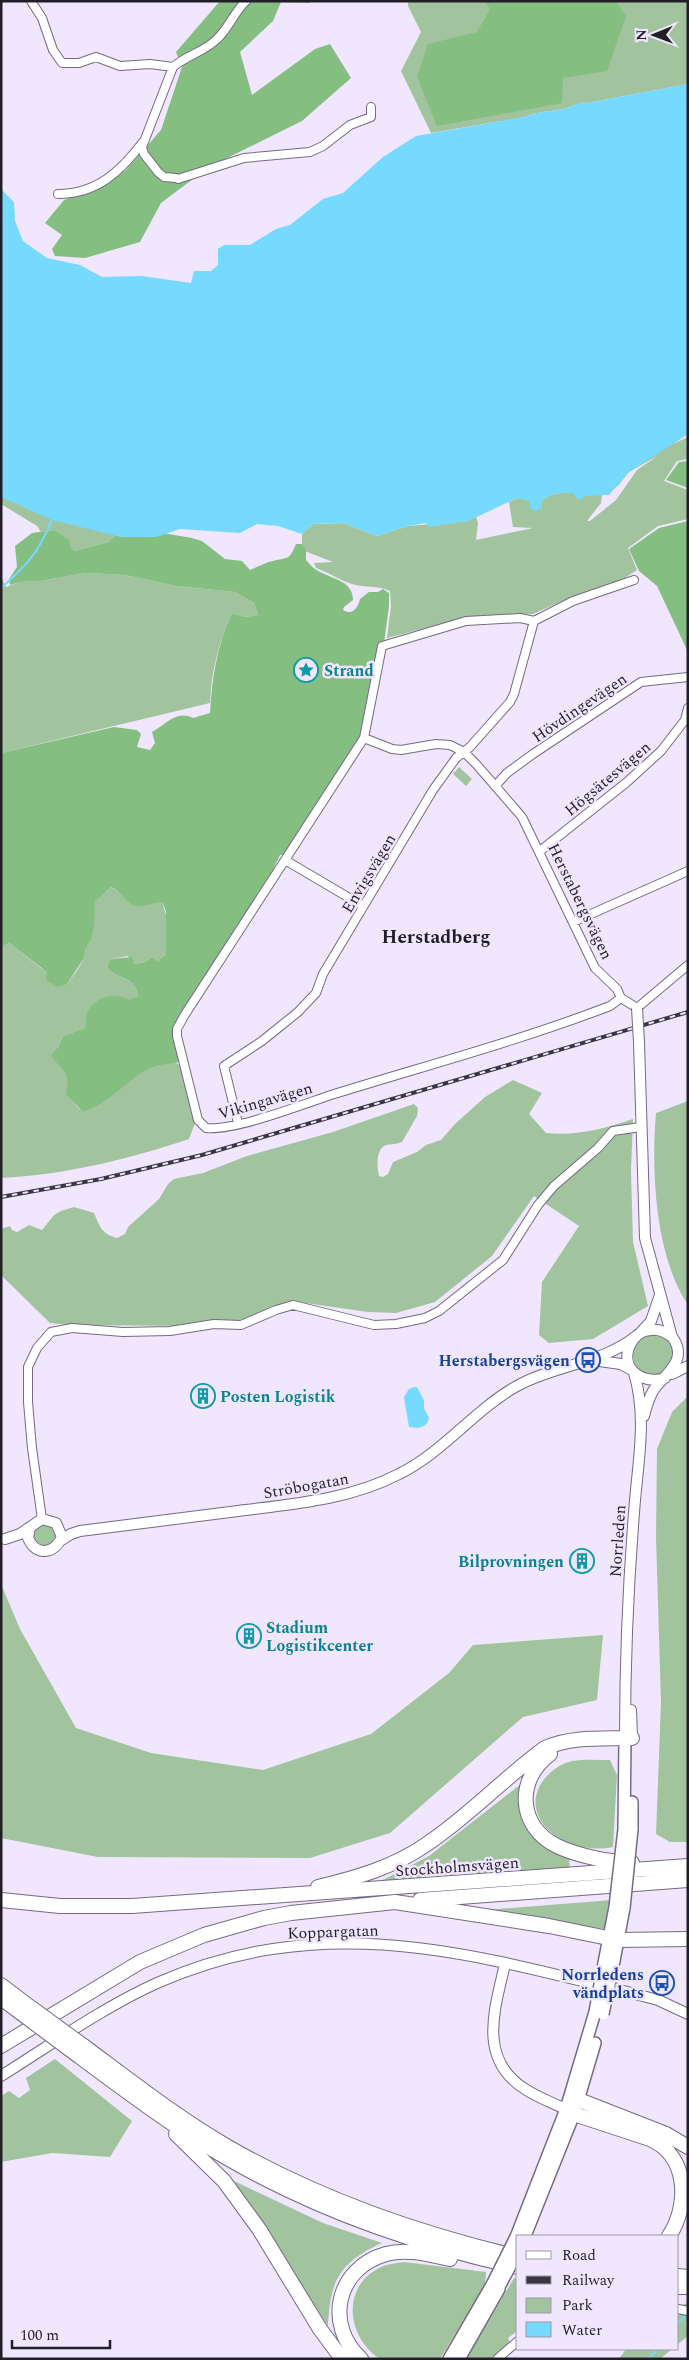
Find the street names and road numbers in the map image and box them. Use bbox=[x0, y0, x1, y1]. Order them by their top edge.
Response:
street label: Hövdingevägen bbox=[527, 667, 632, 748]
street label: Högsätesvägen bbox=[559, 735, 656, 822]
street label: Envigsvägen bbox=[336, 829, 402, 918]
street label: Herstabergsvägen bbox=[541, 839, 619, 964]
street label: Vikingavägen bbox=[215, 1076, 315, 1126]
street label: Ströbogatan bbox=[262, 1467, 351, 1505]
street label: Norrleden bbox=[603, 1504, 632, 1578]
street label: Stockholmsvägen bbox=[394, 1851, 520, 1883]
street label: Koppargatan bbox=[287, 1918, 379, 1946]

